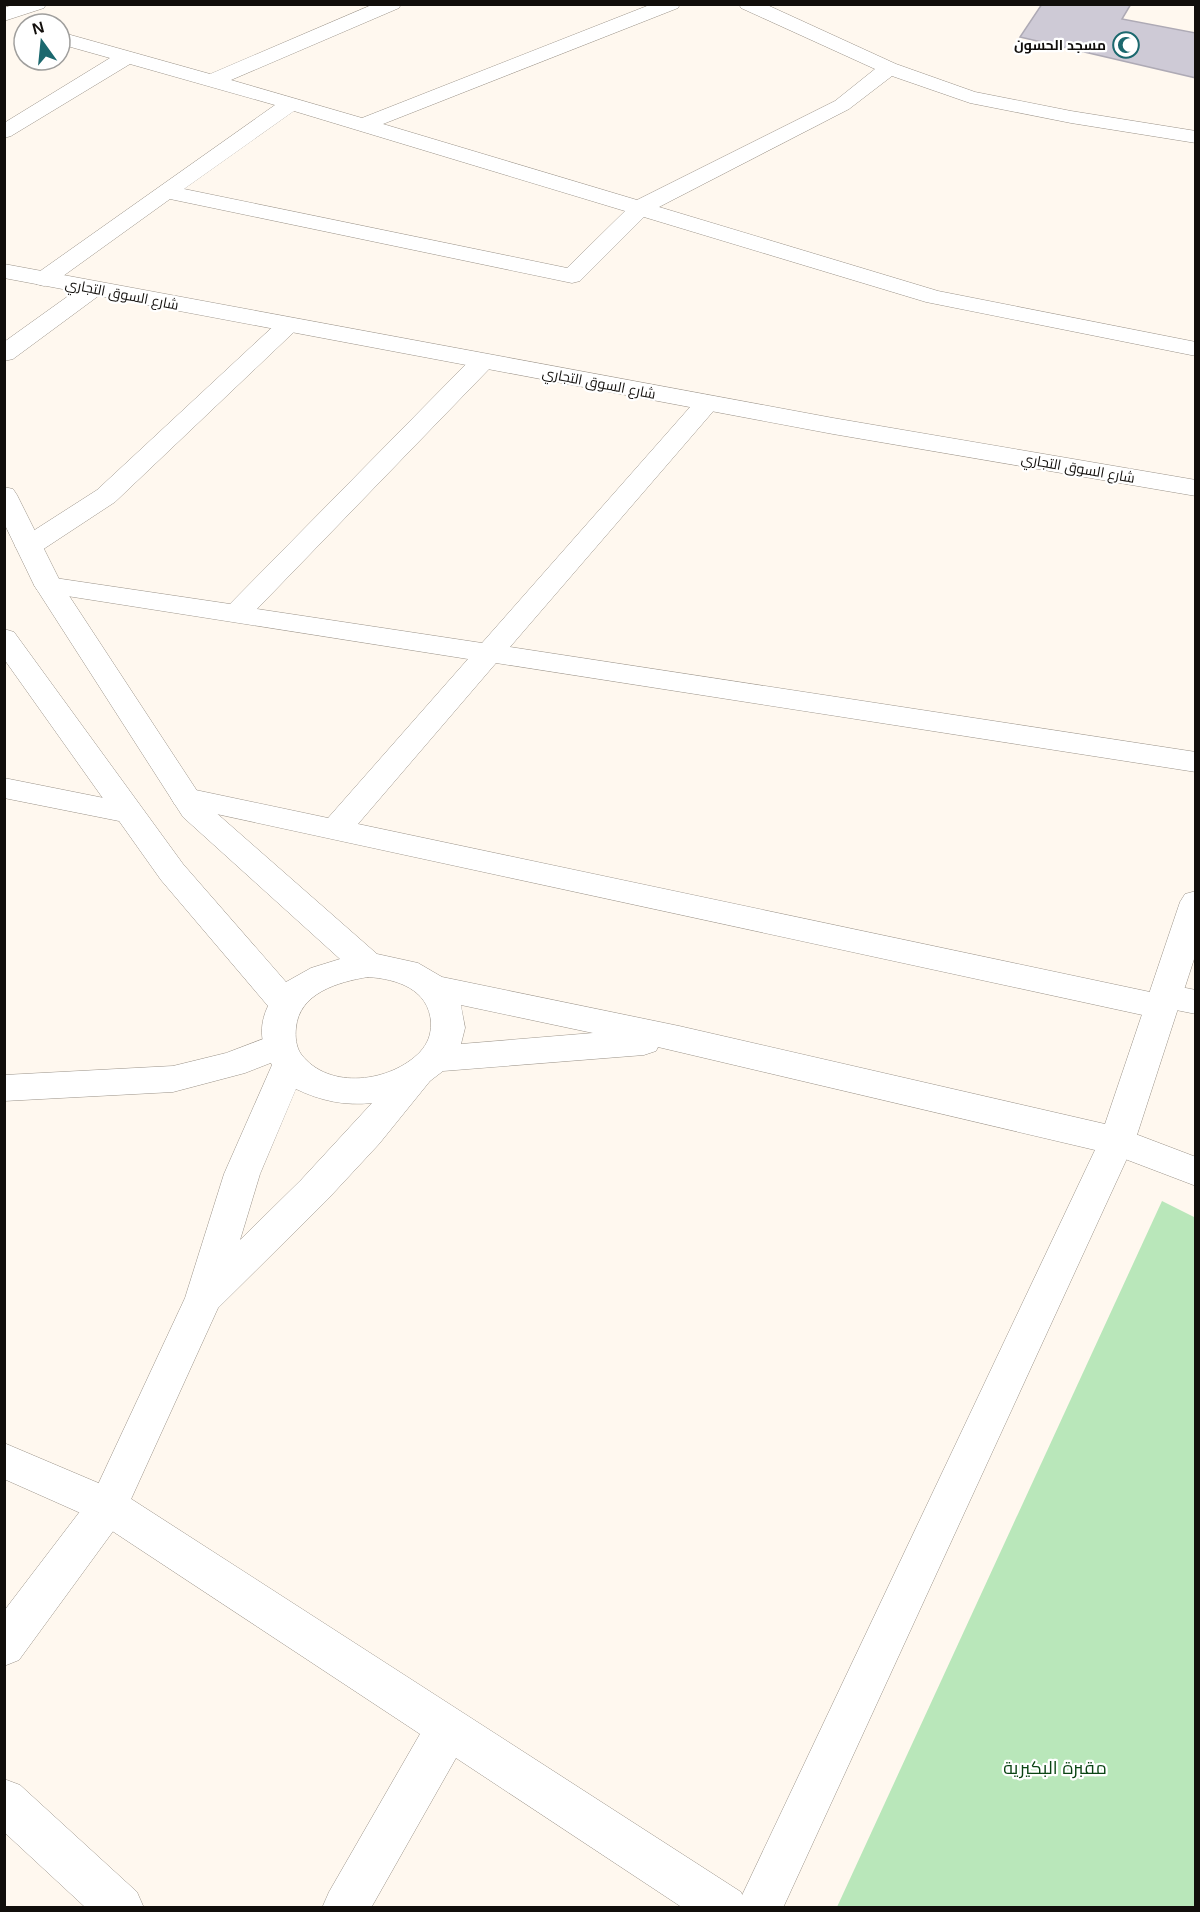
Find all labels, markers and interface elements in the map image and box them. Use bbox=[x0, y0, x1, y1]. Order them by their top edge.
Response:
north arrow bbox=[12, 12, 72, 72]
text: N bbox=[30, 18, 46, 38]
mosque icon: مسجد الحسون bbox=[1111, 30, 1141, 60]
place label: مسجد الحسون bbox=[1014, 37, 1106, 54]
street label: شارع السوق التجاري bbox=[63, 275, 180, 317]
street label: شارع السوق التجاري bbox=[540, 364, 657, 406]
street label: شارع السوق التجاري bbox=[1019, 450, 1136, 490]
park label: مقبرة البكيرية bbox=[1003, 1758, 1107, 1779]

